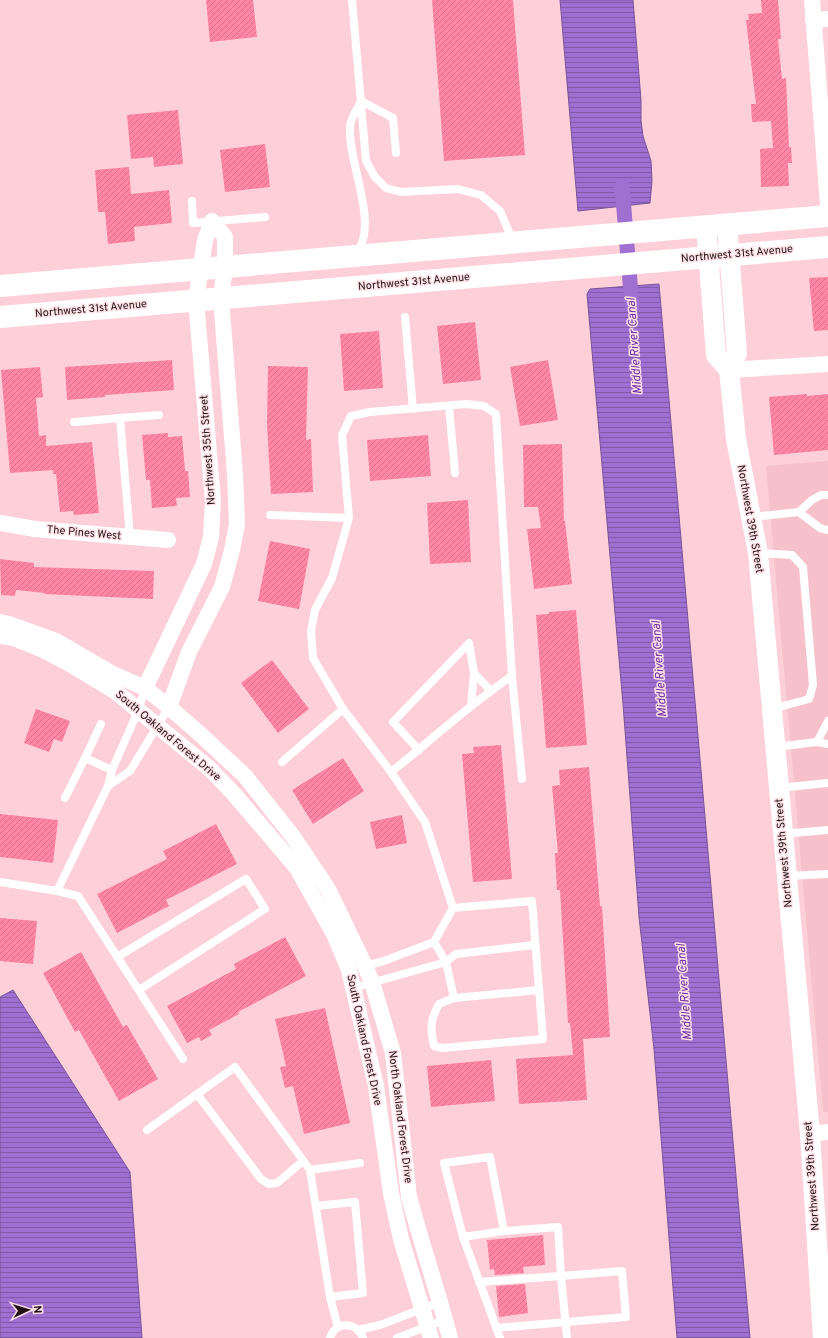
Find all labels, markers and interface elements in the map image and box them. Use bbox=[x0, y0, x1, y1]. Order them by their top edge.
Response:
street label: Northwest 31st Avenue bbox=[680, 242, 794, 266]
street label: Northwest 31st Avenue bbox=[357, 270, 471, 294]
water label: Middle River Canal bbox=[624, 296, 646, 395]
street label: Northwest 31st Avenue bbox=[34, 297, 148, 321]
street label: Northwest 35th Street bbox=[197, 395, 219, 505]
street label: Northwest 39th Street bbox=[734, 464, 766, 574]
street label: The Pines West bbox=[46, 523, 122, 543]
water label: Middle River Canal bbox=[649, 619, 671, 718]
street label: South Oakland Forest Drive bbox=[112, 688, 224, 784]
street label: Northwest 39th Street bbox=[772, 798, 796, 908]
water label: Middle River Canal bbox=[674, 942, 696, 1041]
street label: South Oakland Forest Drive bbox=[343, 973, 385, 1107]
street label: North Oakland Forest Drive bbox=[385, 1050, 415, 1184]
street label: Northwest 39th Street bbox=[801, 1121, 823, 1231]
north arrow bbox=[8, 1290, 48, 1330]
text: N bbox=[30, 1305, 44, 1314]

